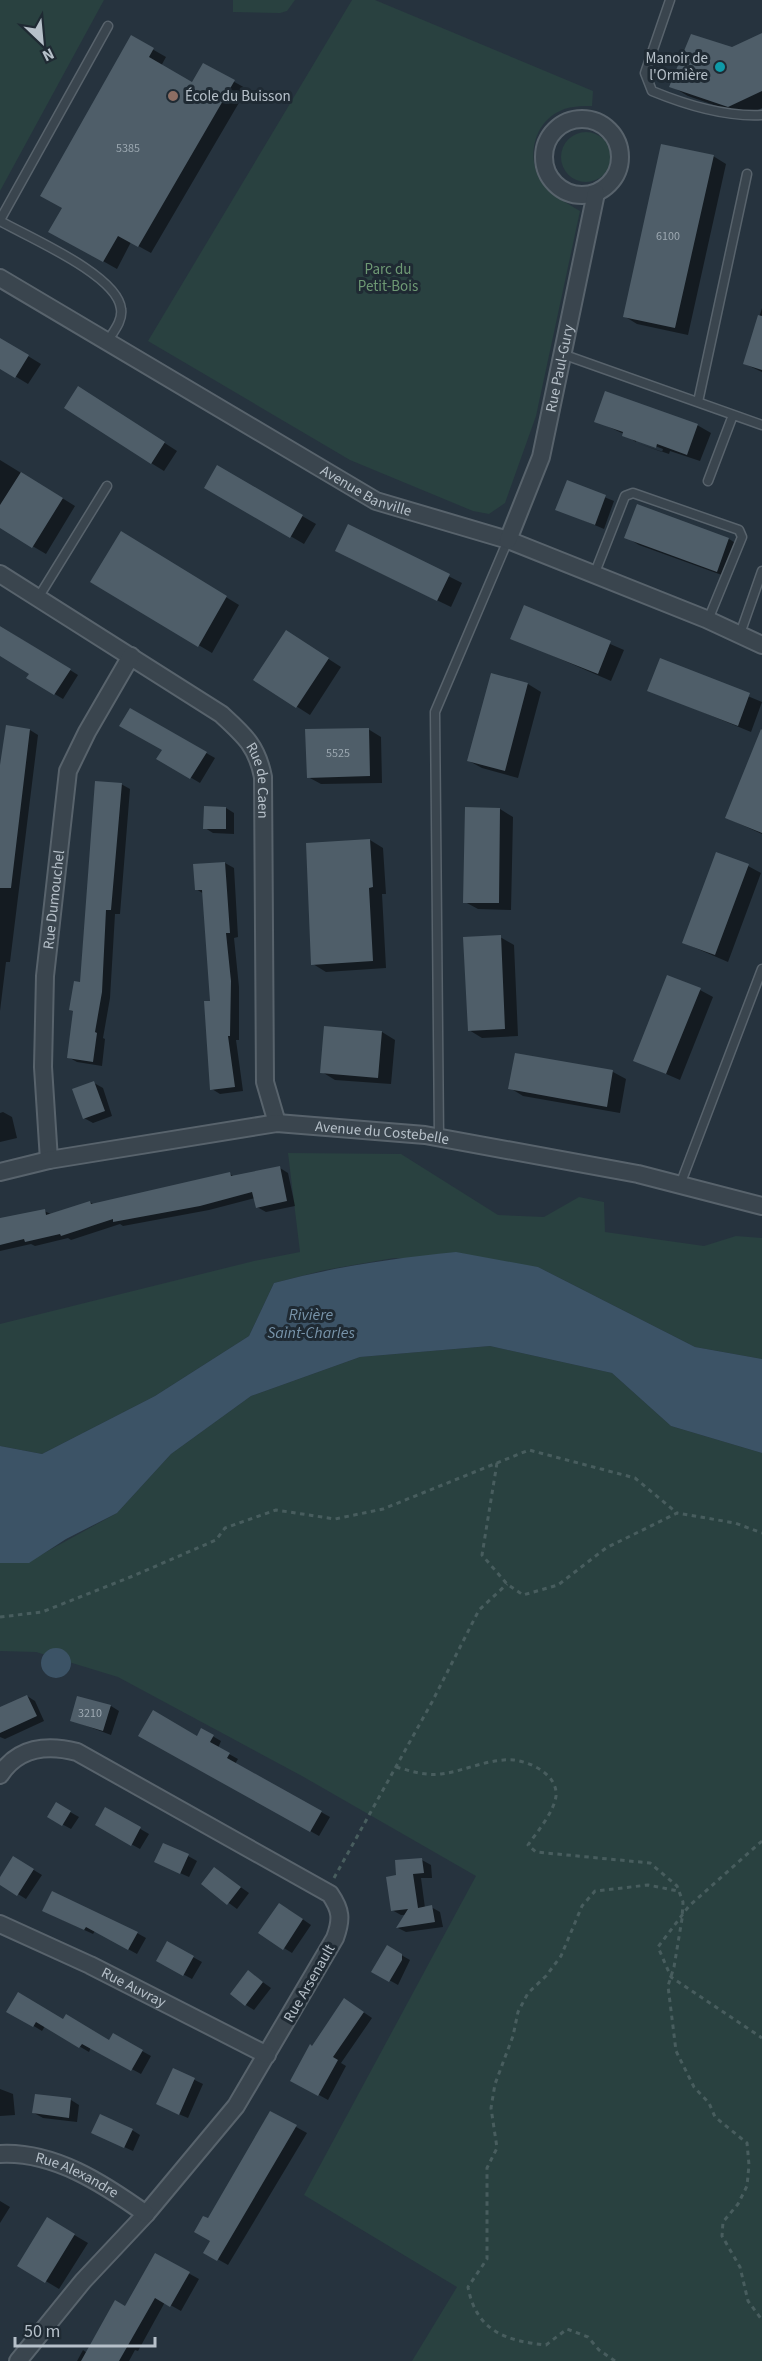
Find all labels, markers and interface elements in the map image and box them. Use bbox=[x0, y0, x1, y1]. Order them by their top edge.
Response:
north arrow bbox=[12, 12, 72, 72]
text: N bbox=[39, 42, 58, 67]
place label: Manoir de l'Ormière bbox=[646, 48, 708, 86]
marker: Manoir de l'Ormière bbox=[713, 60, 727, 74]
place label: École du Buisson bbox=[185, 86, 291, 107]
marker: École du Buisson bbox=[166, 89, 180, 103]
house number: 5385 bbox=[116, 140, 140, 157]
house number: 6100 bbox=[656, 228, 680, 245]
park label: Parc du Petit-Bois bbox=[358, 259, 418, 297]
street label: Rue Paul-Gury bbox=[541, 322, 579, 414]
street label: Avenue Banville bbox=[316, 460, 414, 522]
street label: Rue de Caen bbox=[241, 738, 273, 819]
house number: 5525 bbox=[326, 745, 350, 762]
street label: Rue Dumouchel bbox=[38, 849, 70, 950]
street label: Avenue du Costebelle bbox=[314, 1116, 451, 1150]
water label: Rivière Saint-Charles bbox=[267, 1304, 355, 1344]
house number: 3210 bbox=[78, 1705, 102, 1722]
street label: Rue Arsenault bbox=[279, 1940, 340, 2026]
street label: Rue Auvray bbox=[98, 1963, 169, 2013]
street label: Rue Alexandre bbox=[33, 2147, 122, 2203]
scale bar bbox=[15, 2310, 154, 2348]
text: 50 m bbox=[24, 2319, 60, 2344]

